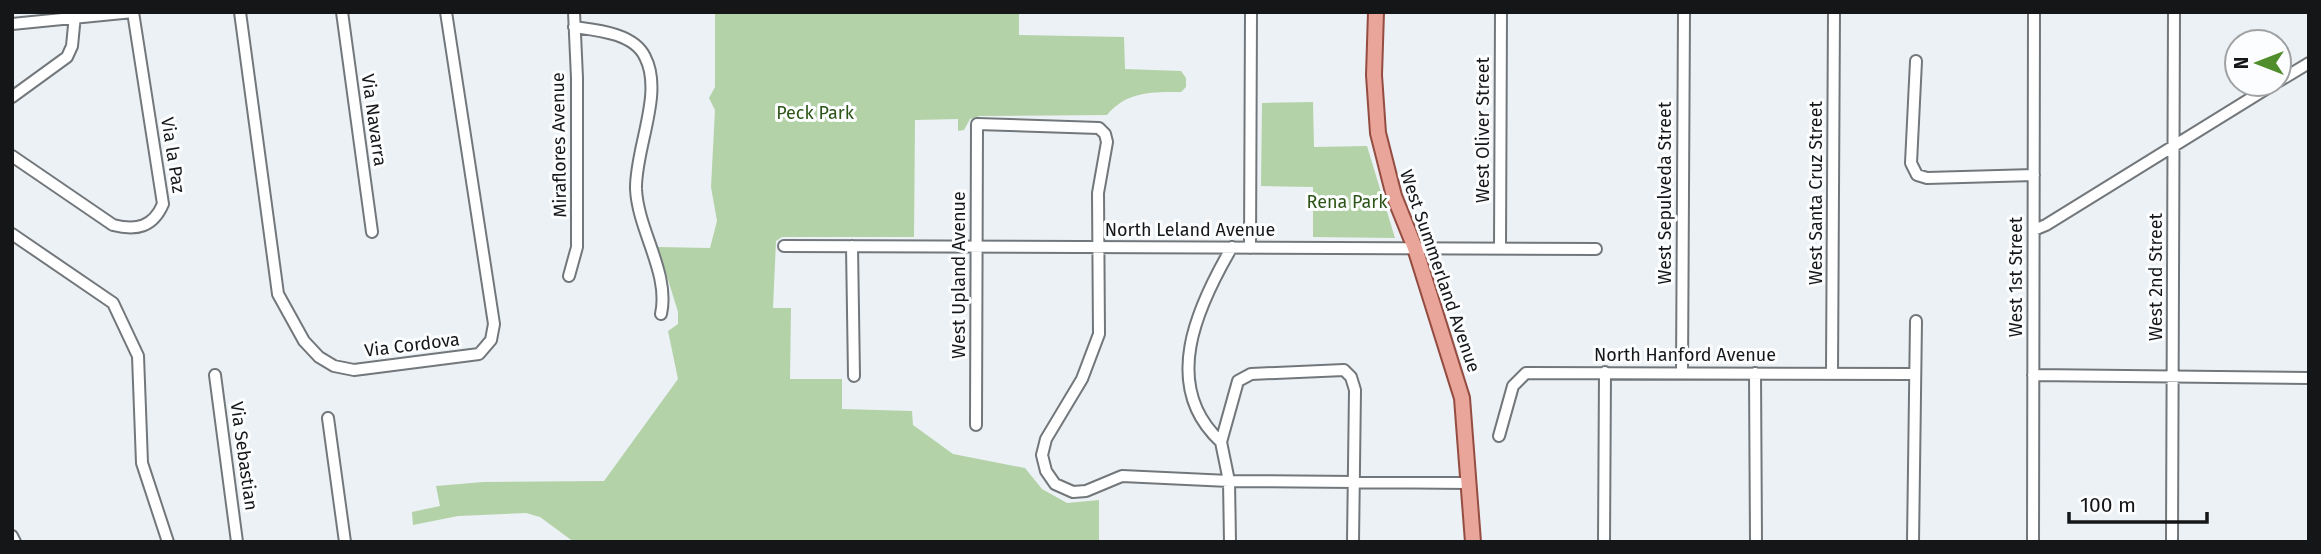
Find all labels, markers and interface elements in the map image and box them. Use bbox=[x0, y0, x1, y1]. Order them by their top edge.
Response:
north arrow bbox=[2223, 28, 2293, 98]
street label: West Oliver Street bbox=[1472, 56, 1494, 203]
text: N bbox=[2230, 57, 2253, 69]
street label: Via Navarra bbox=[357, 72, 391, 168]
street label: Miraflores Avenue bbox=[547, 72, 571, 218]
street label: West Sepulveda Street bbox=[1654, 101, 1676, 284]
street label: West Santa Cruz Street bbox=[1805, 101, 1827, 285]
park label: Peck Park bbox=[776, 102, 855, 124]
street label: Via la Paz bbox=[156, 115, 190, 195]
street label: West Summerland Avenue bbox=[1395, 167, 1485, 375]
street label: West Upland Avenue bbox=[948, 191, 970, 359]
park label: Rena Park bbox=[1307, 191, 1388, 213]
street label: West 2nd Street bbox=[2145, 213, 2167, 341]
street label: West 1st Street bbox=[2005, 216, 2027, 337]
street label: North Leland Avenue bbox=[1105, 219, 1275, 241]
street label: Via Cordova bbox=[363, 328, 461, 362]
street label: North Hanford Avenue bbox=[1594, 344, 1776, 366]
street label: Via Sebastian bbox=[225, 400, 263, 512]
scale bar bbox=[2069, 480, 2207, 524]
text: 100 m bbox=[2080, 492, 2136, 518]

